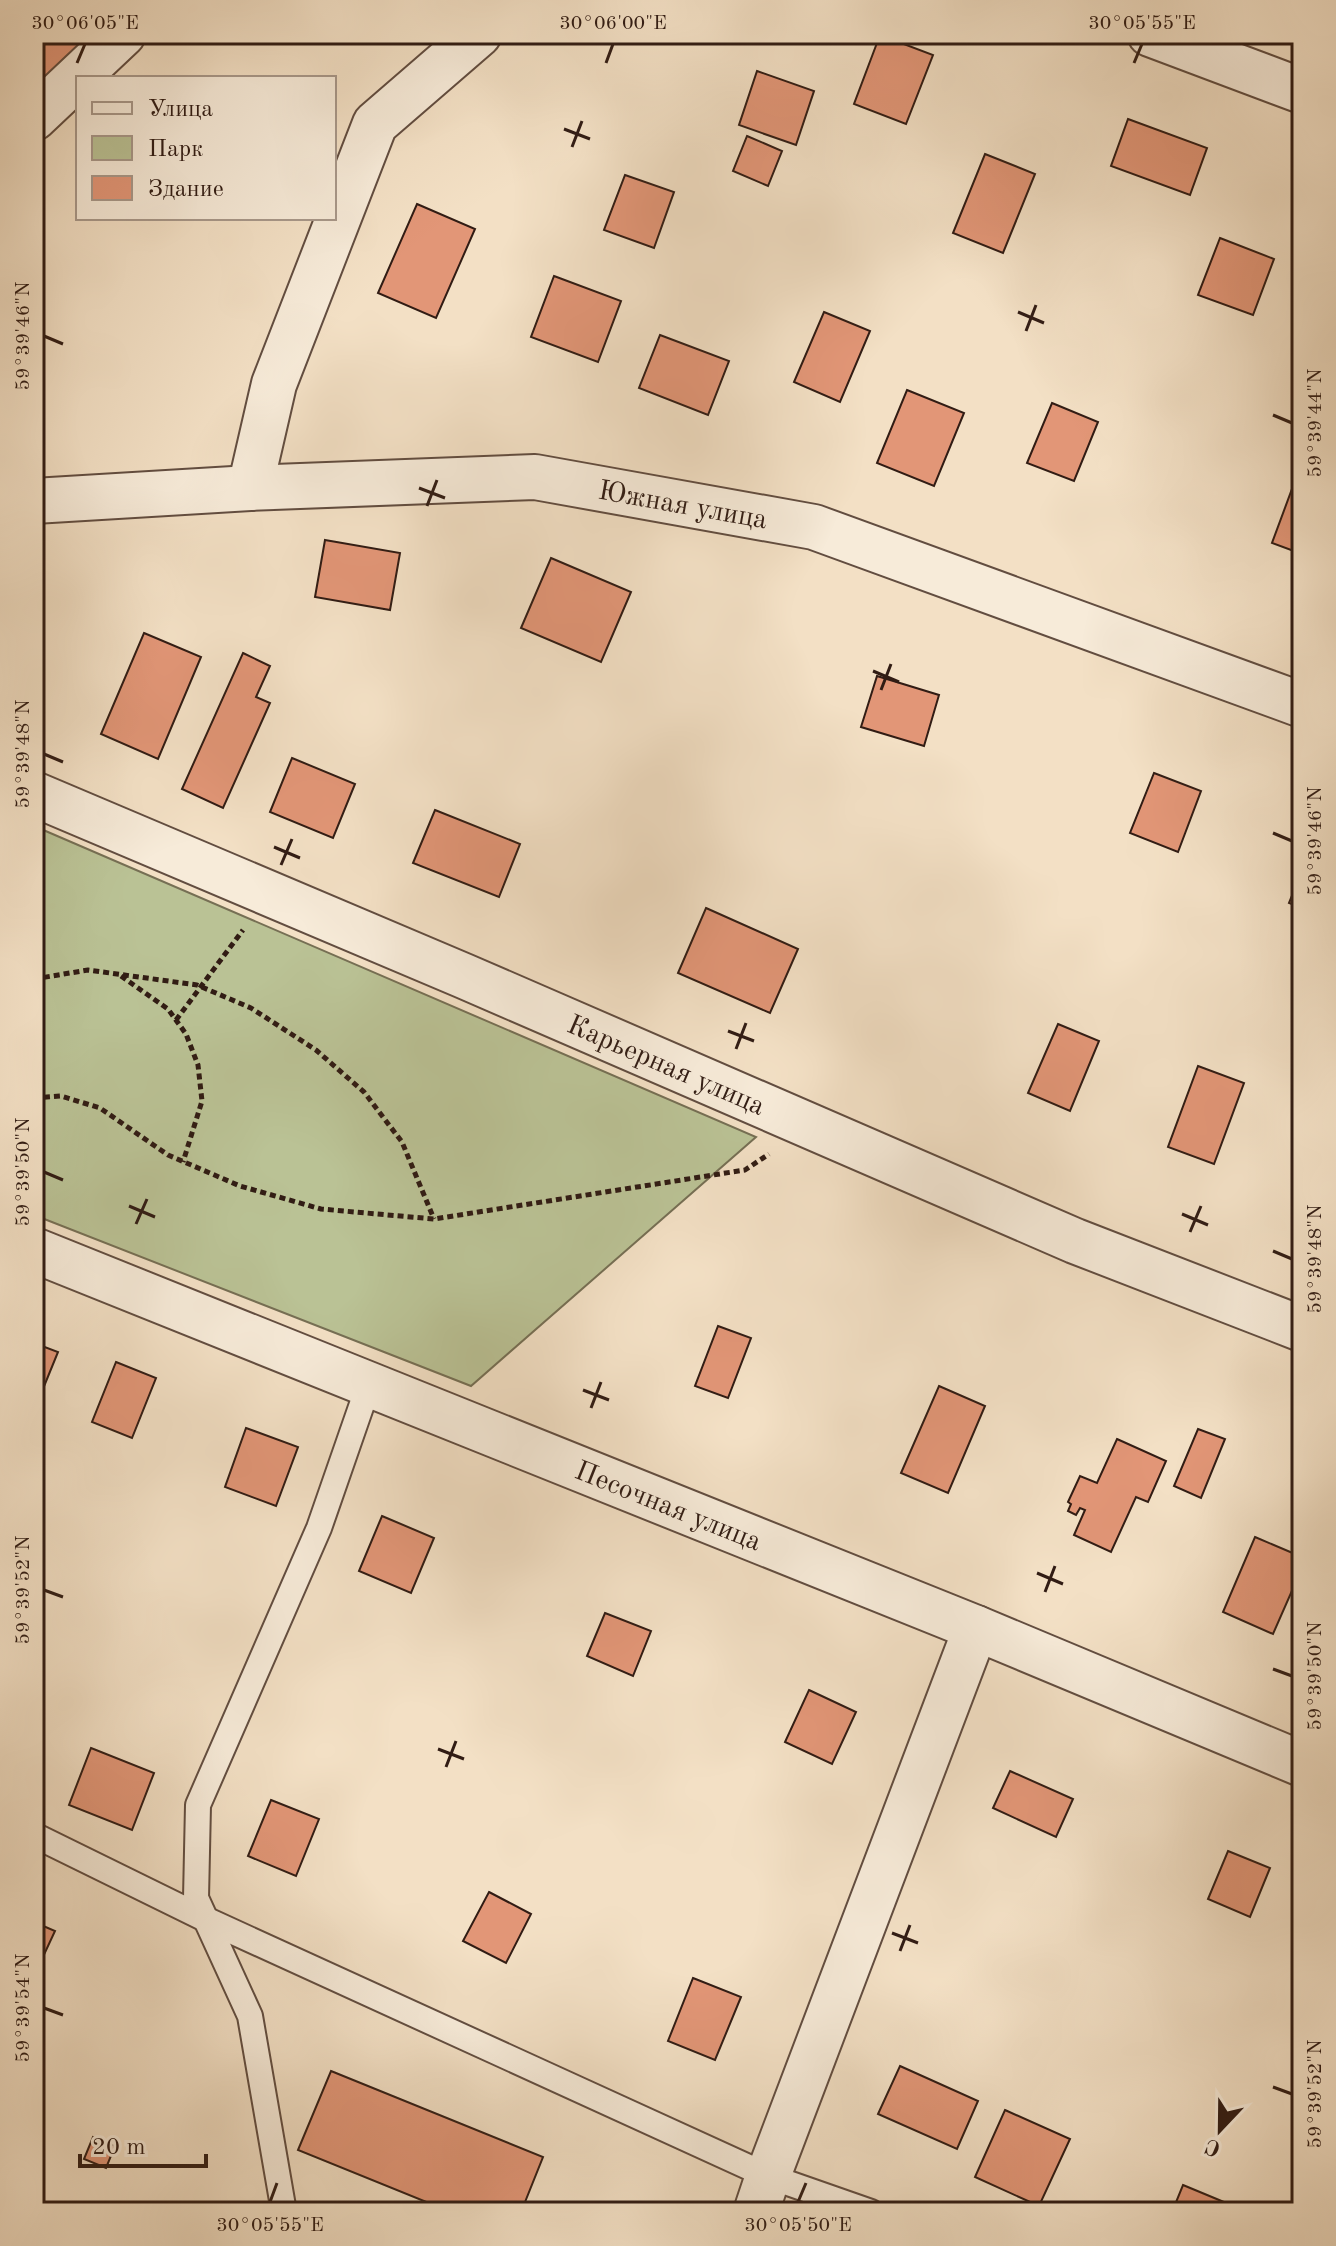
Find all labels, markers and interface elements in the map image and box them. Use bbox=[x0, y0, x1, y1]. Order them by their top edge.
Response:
text: 30°06'05"E bbox=[31, 14, 139, 34]
text: 30°06'00"E bbox=[559, 14, 667, 34]
text: 30°05'55"E bbox=[1088, 14, 1196, 34]
legend bbox=[76, 76, 336, 220]
text: Улица bbox=[148, 98, 213, 122]
text: Парк bbox=[148, 138, 203, 162]
text: Здание bbox=[148, 178, 224, 202]
text: 59°39'46"N bbox=[14, 281, 34, 391]
text: 59°39'44"N bbox=[1306, 368, 1326, 478]
street label: Южная улица bbox=[596, 478, 770, 535]
text: 59°39'48"N bbox=[14, 699, 34, 809]
text: 59°39'46"N bbox=[1306, 786, 1326, 896]
street label: Карьерная улица bbox=[563, 1012, 769, 1122]
text: 59°39'50"N bbox=[14, 1117, 34, 1227]
text: 59°39'48"N bbox=[1306, 1204, 1326, 1314]
street label: Песочная улица bbox=[570, 1458, 765, 1558]
text: 59°39'52"N bbox=[14, 1535, 34, 1645]
text: 59°39'50"N bbox=[1306, 1621, 1326, 1731]
text: 59°39'54"N bbox=[14, 1953, 34, 2063]
text: 59°39'52"N bbox=[1306, 2039, 1326, 2149]
north arrow bbox=[1180, 2090, 1260, 2170]
scale bar bbox=[80, 2118, 206, 2168]
text: С bbox=[1202, 2134, 1224, 2160]
text: 20 m bbox=[92, 2136, 146, 2160]
text: 30°05'55"E bbox=[216, 2216, 324, 2236]
text: 30°05'50"E bbox=[744, 2216, 852, 2236]

